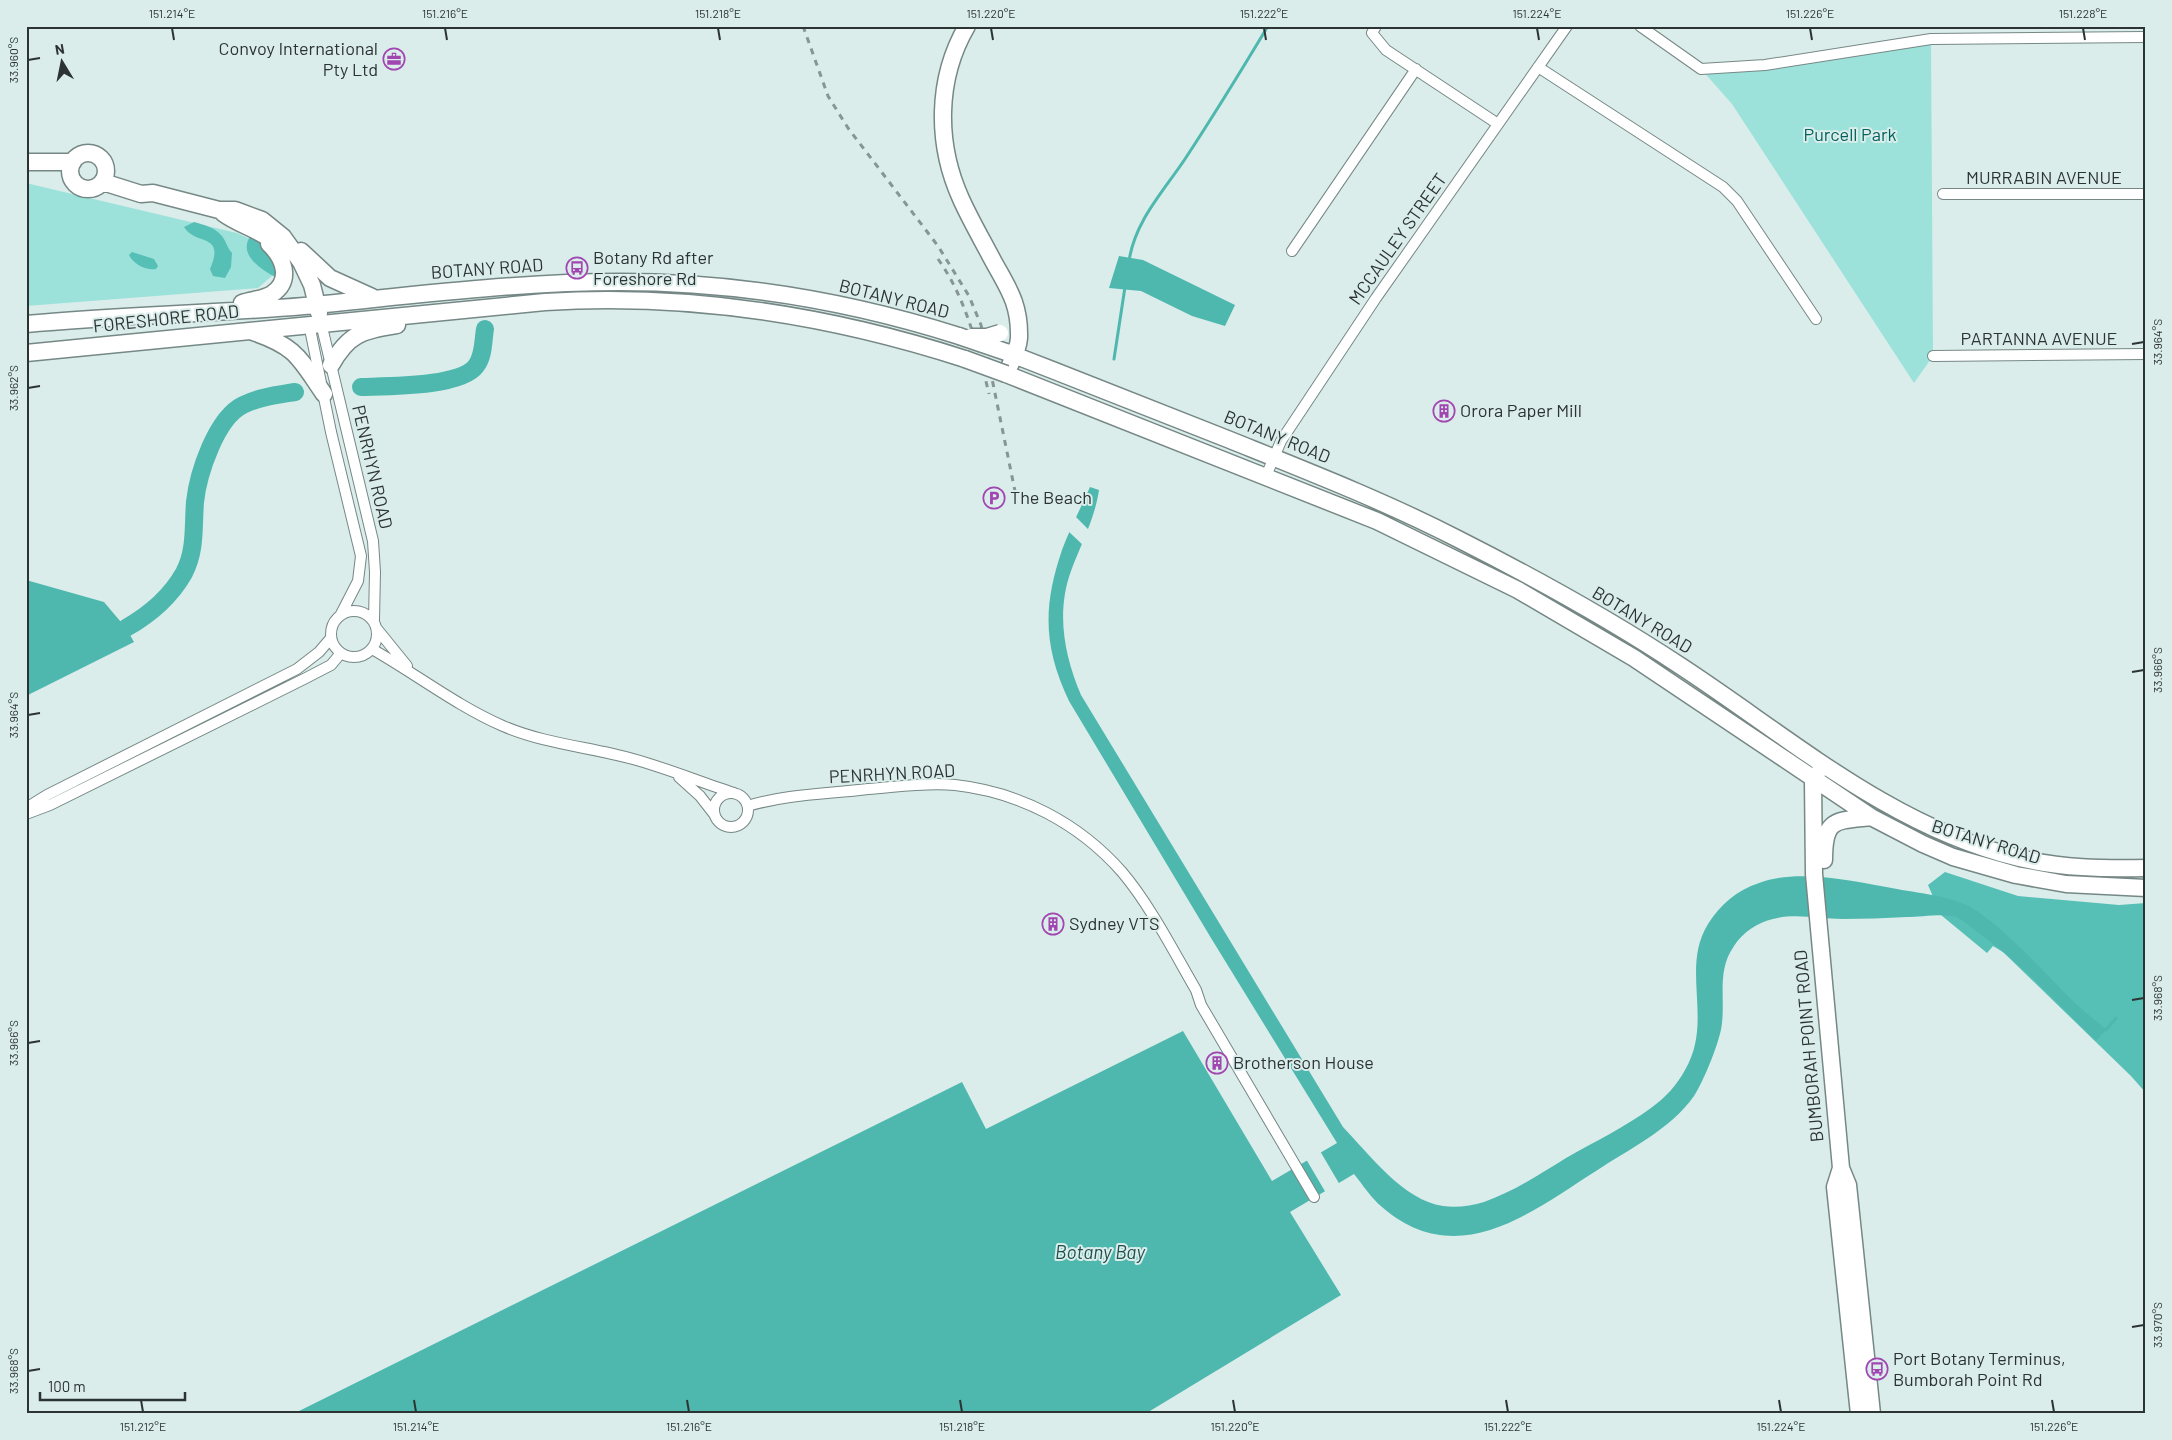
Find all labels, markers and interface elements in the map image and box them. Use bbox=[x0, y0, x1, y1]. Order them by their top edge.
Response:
text: 151.214°E bbox=[149, 6, 195, 20]
text: 151.216°E bbox=[422, 6, 468, 20]
text: 151.218°E bbox=[695, 6, 741, 20]
text: 151.220°E bbox=[966, 6, 1016, 20]
text: 151.222°E bbox=[1240, 6, 1288, 20]
text: 151.224°E bbox=[1513, 6, 1561, 20]
text: 151.226°E bbox=[1786, 6, 1834, 20]
text: 151.228°E bbox=[2059, 6, 2107, 20]
text: 33.960°S bbox=[6, 37, 20, 83]
place label: Convoy International Pty Ltd bbox=[219, 37, 378, 80]
north arrow bbox=[38, 38, 88, 88]
text: N bbox=[54, 40, 66, 58]
office icon: Convoy International Pty Ltd bbox=[382, 47, 406, 71]
park label: Purcell Park bbox=[1804, 123, 1896, 145]
street label: MURRABIN AVENUE bbox=[1966, 166, 2122, 188]
street label: MCCAULEY STREET bbox=[1344, 168, 1451, 308]
place label: Botany Rd after Foreshore Rd bbox=[593, 246, 714, 289]
street label: BOTANY ROAD bbox=[430, 253, 544, 283]
bus stop icon: Botany Rd after Foreshore Rd bbox=[565, 256, 589, 280]
street label: BOTANY ROAD bbox=[837, 274, 952, 322]
street label: FORESHORE ROAD bbox=[92, 299, 240, 337]
text: 33.964°S bbox=[2150, 319, 2164, 365]
street label: PARTANNA AVENUE bbox=[1961, 327, 2117, 349]
text: 33.962°S bbox=[6, 365, 20, 411]
building icon: Orora Paper Mill bbox=[1432, 399, 1456, 423]
place label: Orora Paper Mill bbox=[1460, 399, 1582, 421]
street label: PENRHYN ROAD bbox=[348, 403, 398, 531]
street label: BOTANY ROAD bbox=[1221, 405, 1334, 467]
parking icon: The Beach bbox=[982, 486, 1006, 510]
place label: The Beach bbox=[1010, 486, 1092, 508]
street label: BOTANY ROAD bbox=[1589, 581, 1696, 658]
text: 33.966°S bbox=[2150, 647, 2164, 693]
text: 33.964°S bbox=[6, 692, 20, 738]
street label: PENRHYN ROAD bbox=[828, 759, 956, 787]
street label: BOTANY ROAD bbox=[1929, 814, 2043, 868]
building icon: Sydney VTS bbox=[1041, 912, 1065, 936]
place label: Sydney VTS bbox=[1069, 912, 1160, 934]
street label: BUMBORAH POINT ROAD bbox=[1789, 949, 1827, 1143]
text: 33.968°S bbox=[2150, 975, 2164, 1021]
text: 33.966°S bbox=[6, 1020, 20, 1066]
building icon: Brotherson House bbox=[1205, 1051, 1229, 1075]
place label: Brotherson House bbox=[1233, 1051, 1374, 1073]
water label: Botany Bay bbox=[1055, 1240, 1145, 1263]
text: 33.970°S bbox=[2150, 1302, 2164, 1348]
place label: Port Botany Terminus, Bumborah Point Rd bbox=[1893, 1347, 2066, 1390]
text: 33.968°S bbox=[6, 1348, 20, 1394]
bus stop icon: Port Botany Terminus, Bumborah Point Rd bbox=[1865, 1357, 1889, 1381]
scale bar bbox=[40, 1370, 185, 1402]
text: 100 m bbox=[48, 1377, 86, 1395]
text: 151.212°E bbox=[120, 1419, 166, 1433]
text: 151.214°E bbox=[393, 1419, 439, 1433]
text: 151.216°E bbox=[666, 1419, 712, 1433]
text: 151.218°E bbox=[939, 1419, 985, 1433]
text: 151.220°E bbox=[1210, 1419, 1260, 1433]
text: 151.222°E bbox=[1484, 1419, 1532, 1433]
text: 151.224°E bbox=[1757, 1419, 1805, 1433]
text: 151.226°E bbox=[2030, 1419, 2078, 1433]

